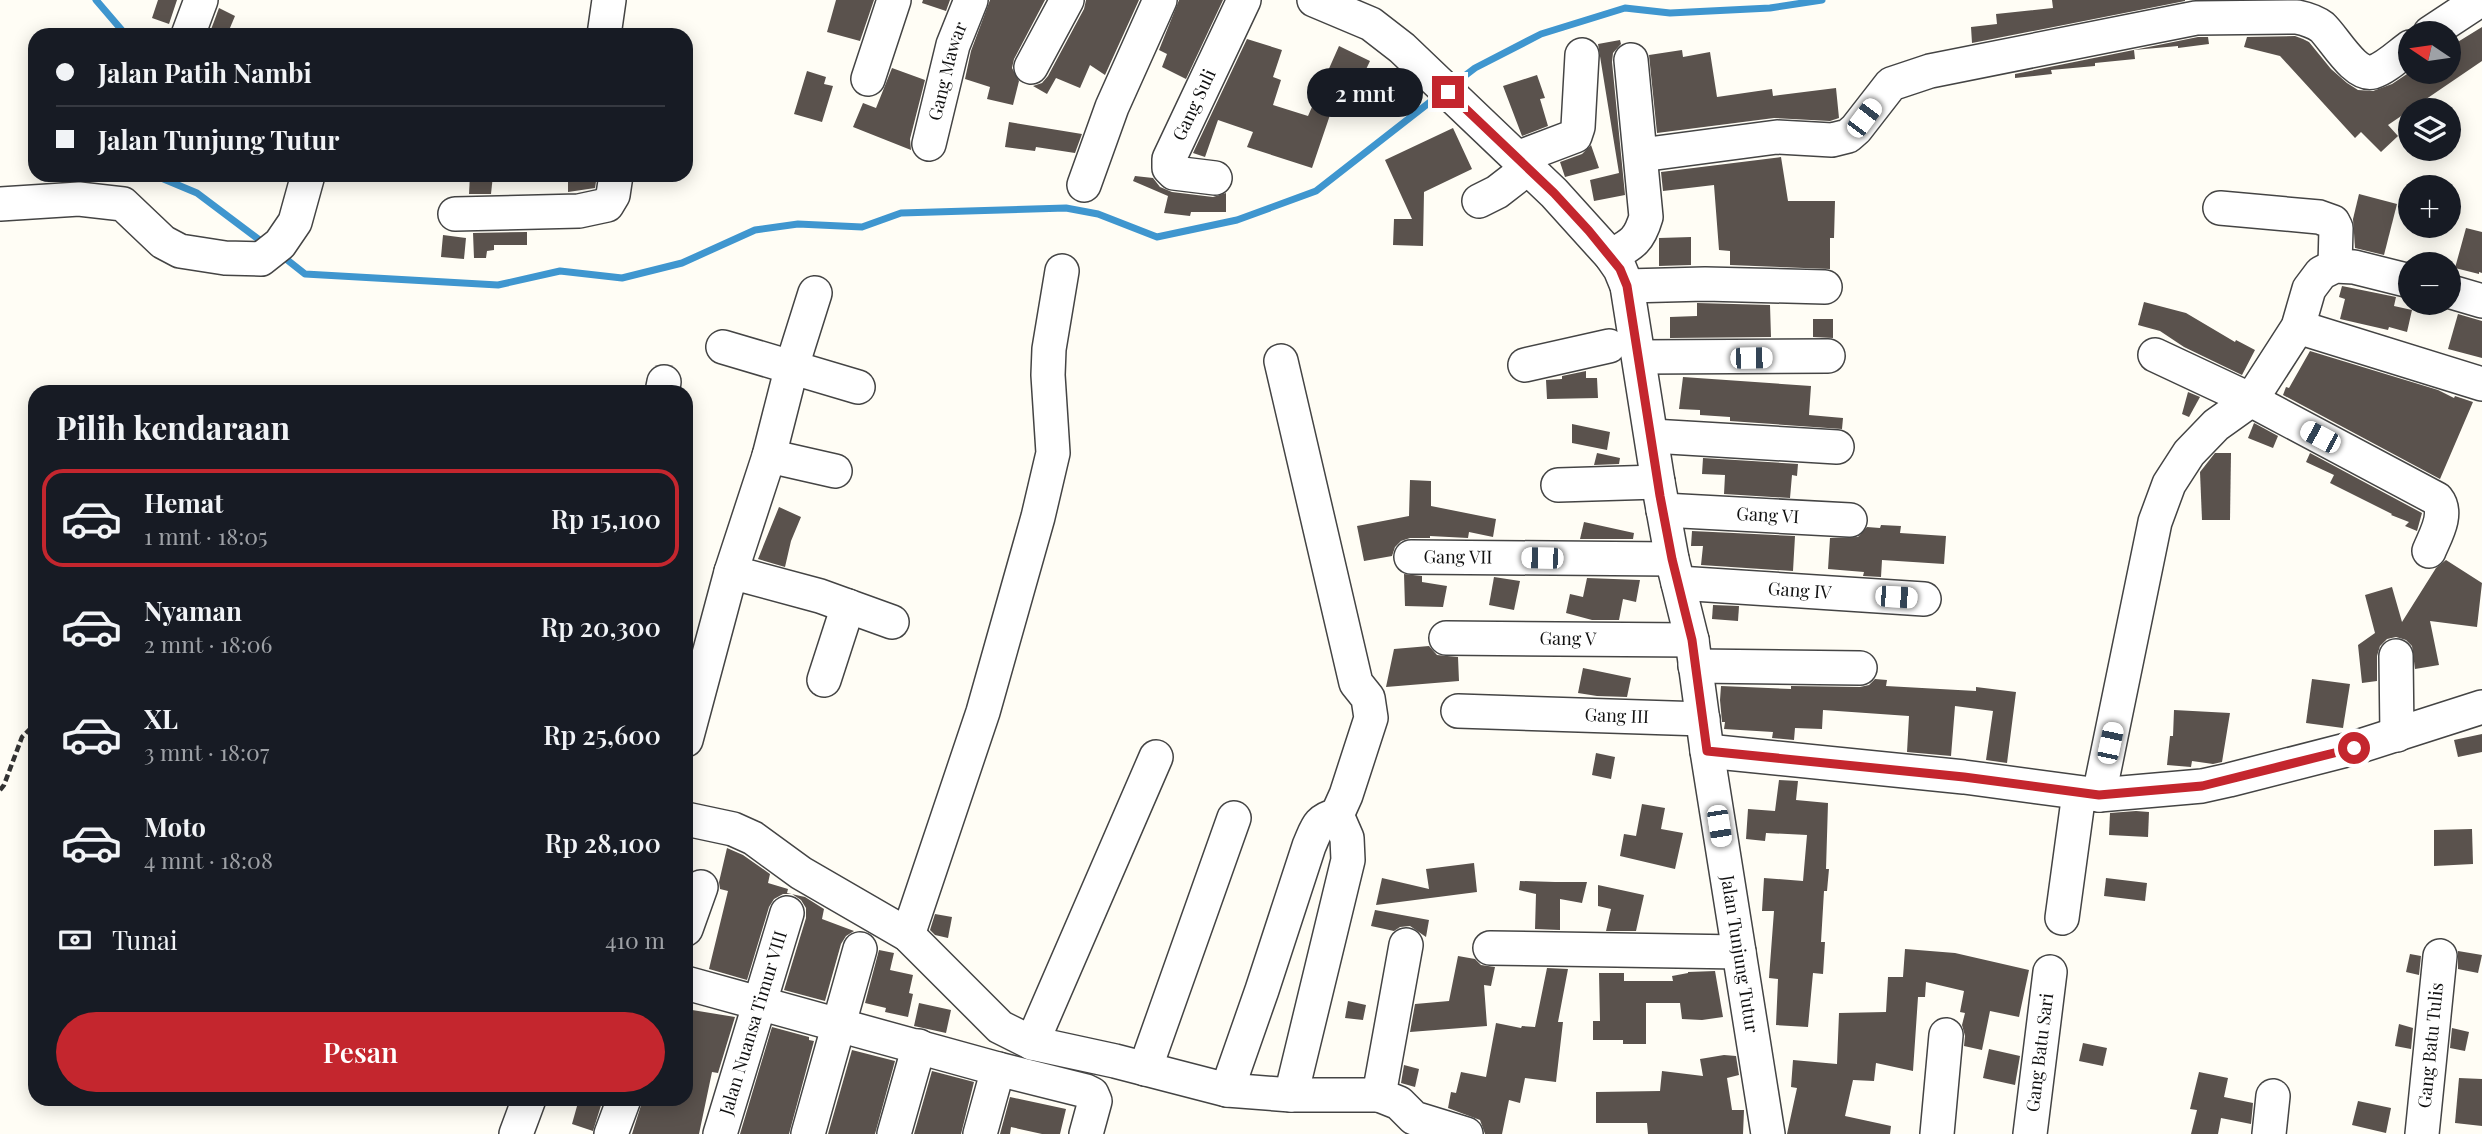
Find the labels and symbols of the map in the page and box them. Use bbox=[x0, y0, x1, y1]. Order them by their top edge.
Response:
street label: Gang Mawar bbox=[922, 18, 972, 123]
north arrow bbox=[2398, 21, 2460, 84]
street label: Gang Suli bbox=[1166, 65, 1221, 144]
callout: 2 mnt bbox=[1308, 68, 1424, 116]
route end bbox=[1432, 76, 1464, 108]
car bbox=[1843, 95, 1886, 141]
car bbox=[1730, 347, 1773, 369]
car bbox=[2297, 418, 2344, 456]
street label: Gang VI bbox=[1736, 501, 1800, 528]
street label: Gang VII bbox=[1423, 544, 1493, 569]
car bbox=[1521, 547, 1564, 569]
street label: Gang IV bbox=[1767, 576, 1833, 604]
car bbox=[1875, 585, 1918, 609]
street label: Gang V bbox=[1539, 626, 1597, 650]
street label: Gang III bbox=[1584, 702, 1650, 728]
car bbox=[2096, 720, 2125, 766]
route start bbox=[2338, 732, 2370, 764]
car bbox=[1706, 804, 1733, 848]
street label: Jalan Tunjung Tutur bbox=[1716, 872, 1765, 1034]
street label: Jalan Nuansa Timur VIII bbox=[713, 928, 792, 1119]
street label: Gang Batu Tulis bbox=[2412, 981, 2448, 1109]
street label: Gang Batu Sari bbox=[2020, 992, 2058, 1113]

